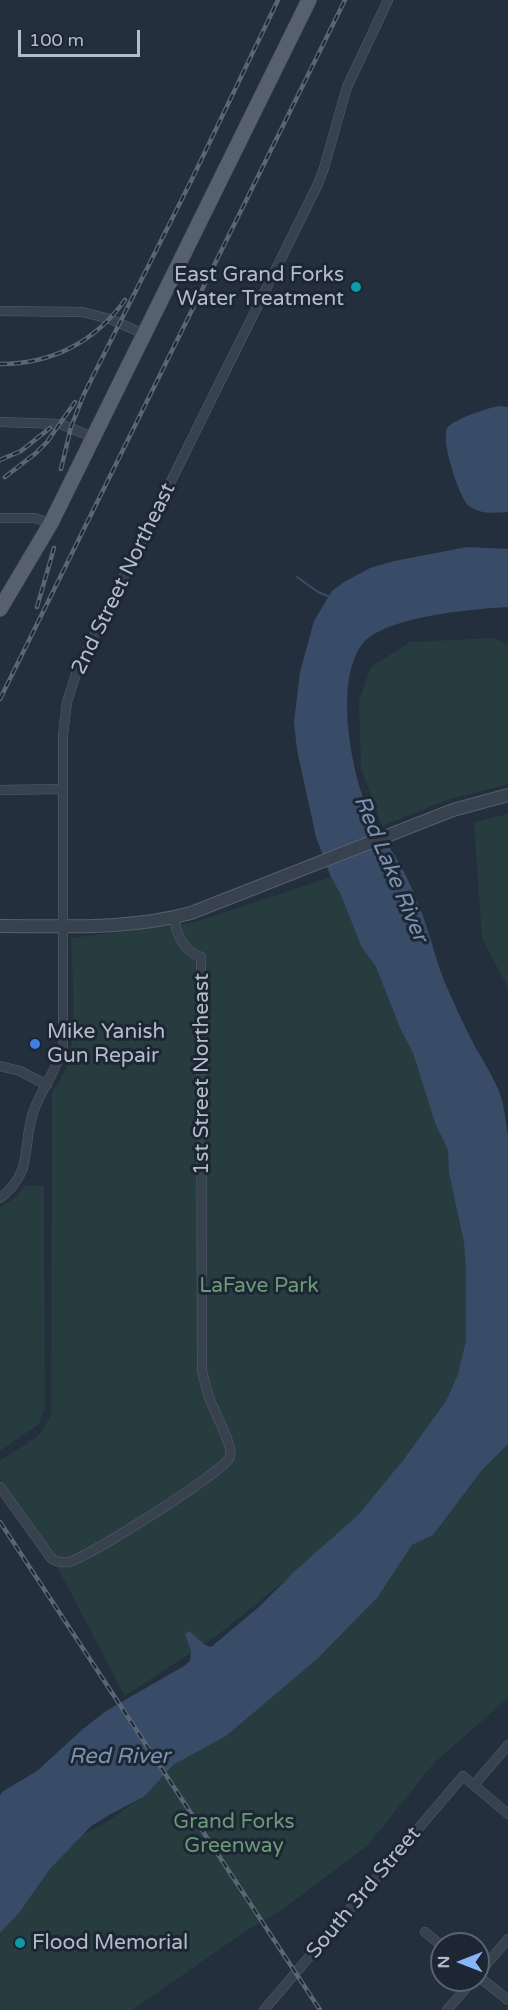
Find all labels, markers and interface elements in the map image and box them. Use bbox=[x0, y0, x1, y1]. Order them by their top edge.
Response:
scale bar bbox=[21, 18, 142, 56]
text: 100 m bbox=[29, 29, 84, 51]
place label: East Grand Forks Water Treatment bbox=[174, 262, 344, 312]
marker: East Grand Forks Water Treatment bbox=[349, 280, 363, 294]
street label: 2nd Street Northeast bbox=[67, 479, 181, 679]
water label: Red Lake River bbox=[347, 792, 433, 946]
street label: 1st Street Northeast bbox=[189, 973, 215, 1175]
place label: Mike Yanish Gun Repair bbox=[47, 1019, 165, 1069]
marker: Mike Yanish Gun Repair bbox=[28, 1037, 42, 1051]
park label: LaFave Park bbox=[199, 1273, 319, 1299]
water label: Red River bbox=[68, 1744, 170, 1770]
park label: Grand Forks Greenway bbox=[173, 1809, 295, 1859]
street label: South 3rd Street bbox=[302, 1822, 426, 1964]
place label: Flood Memorial bbox=[32, 1930, 188, 1956]
north arrow bbox=[430, 1932, 490, 1992]
marker: Flood Memorial bbox=[13, 1936, 27, 1950]
text: N bbox=[434, 1956, 454, 1968]

